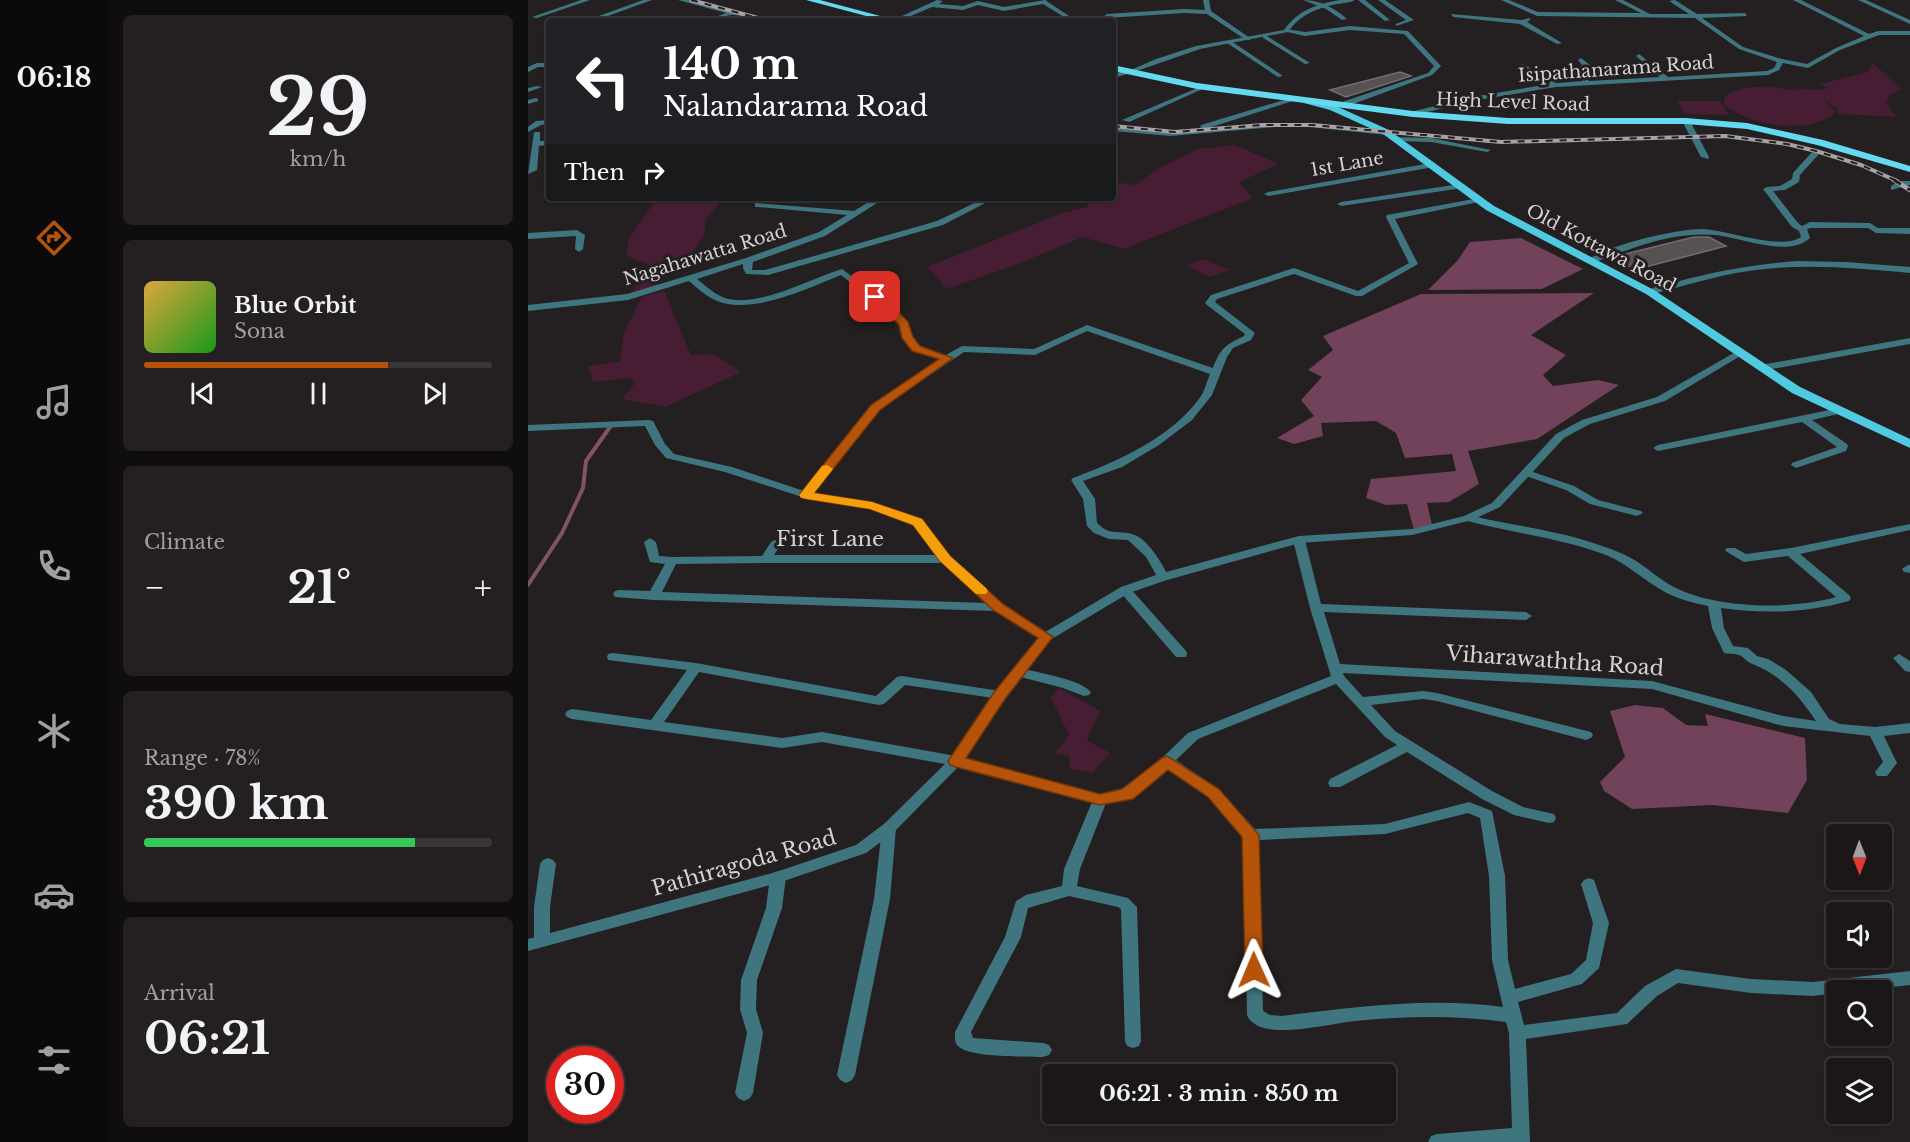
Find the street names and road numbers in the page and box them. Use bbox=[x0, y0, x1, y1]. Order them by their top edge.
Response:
street label: Isipathanarama Road bbox=[1517, 51, 1715, 87]
street label: High Level Road bbox=[1436, 88, 1590, 116]
street label: 1st Lane bbox=[1309, 147, 1385, 181]
street label: Old Kottawa Road bbox=[1522, 199, 1680, 297]
street label: Nagahawatta Road bbox=[621, 220, 789, 290]
street label: First Lane bbox=[776, 526, 884, 552]
street label: Viharawaththa Road bbox=[1444, 640, 1665, 682]
street label: Pathiragoda Road bbox=[649, 824, 839, 902]

